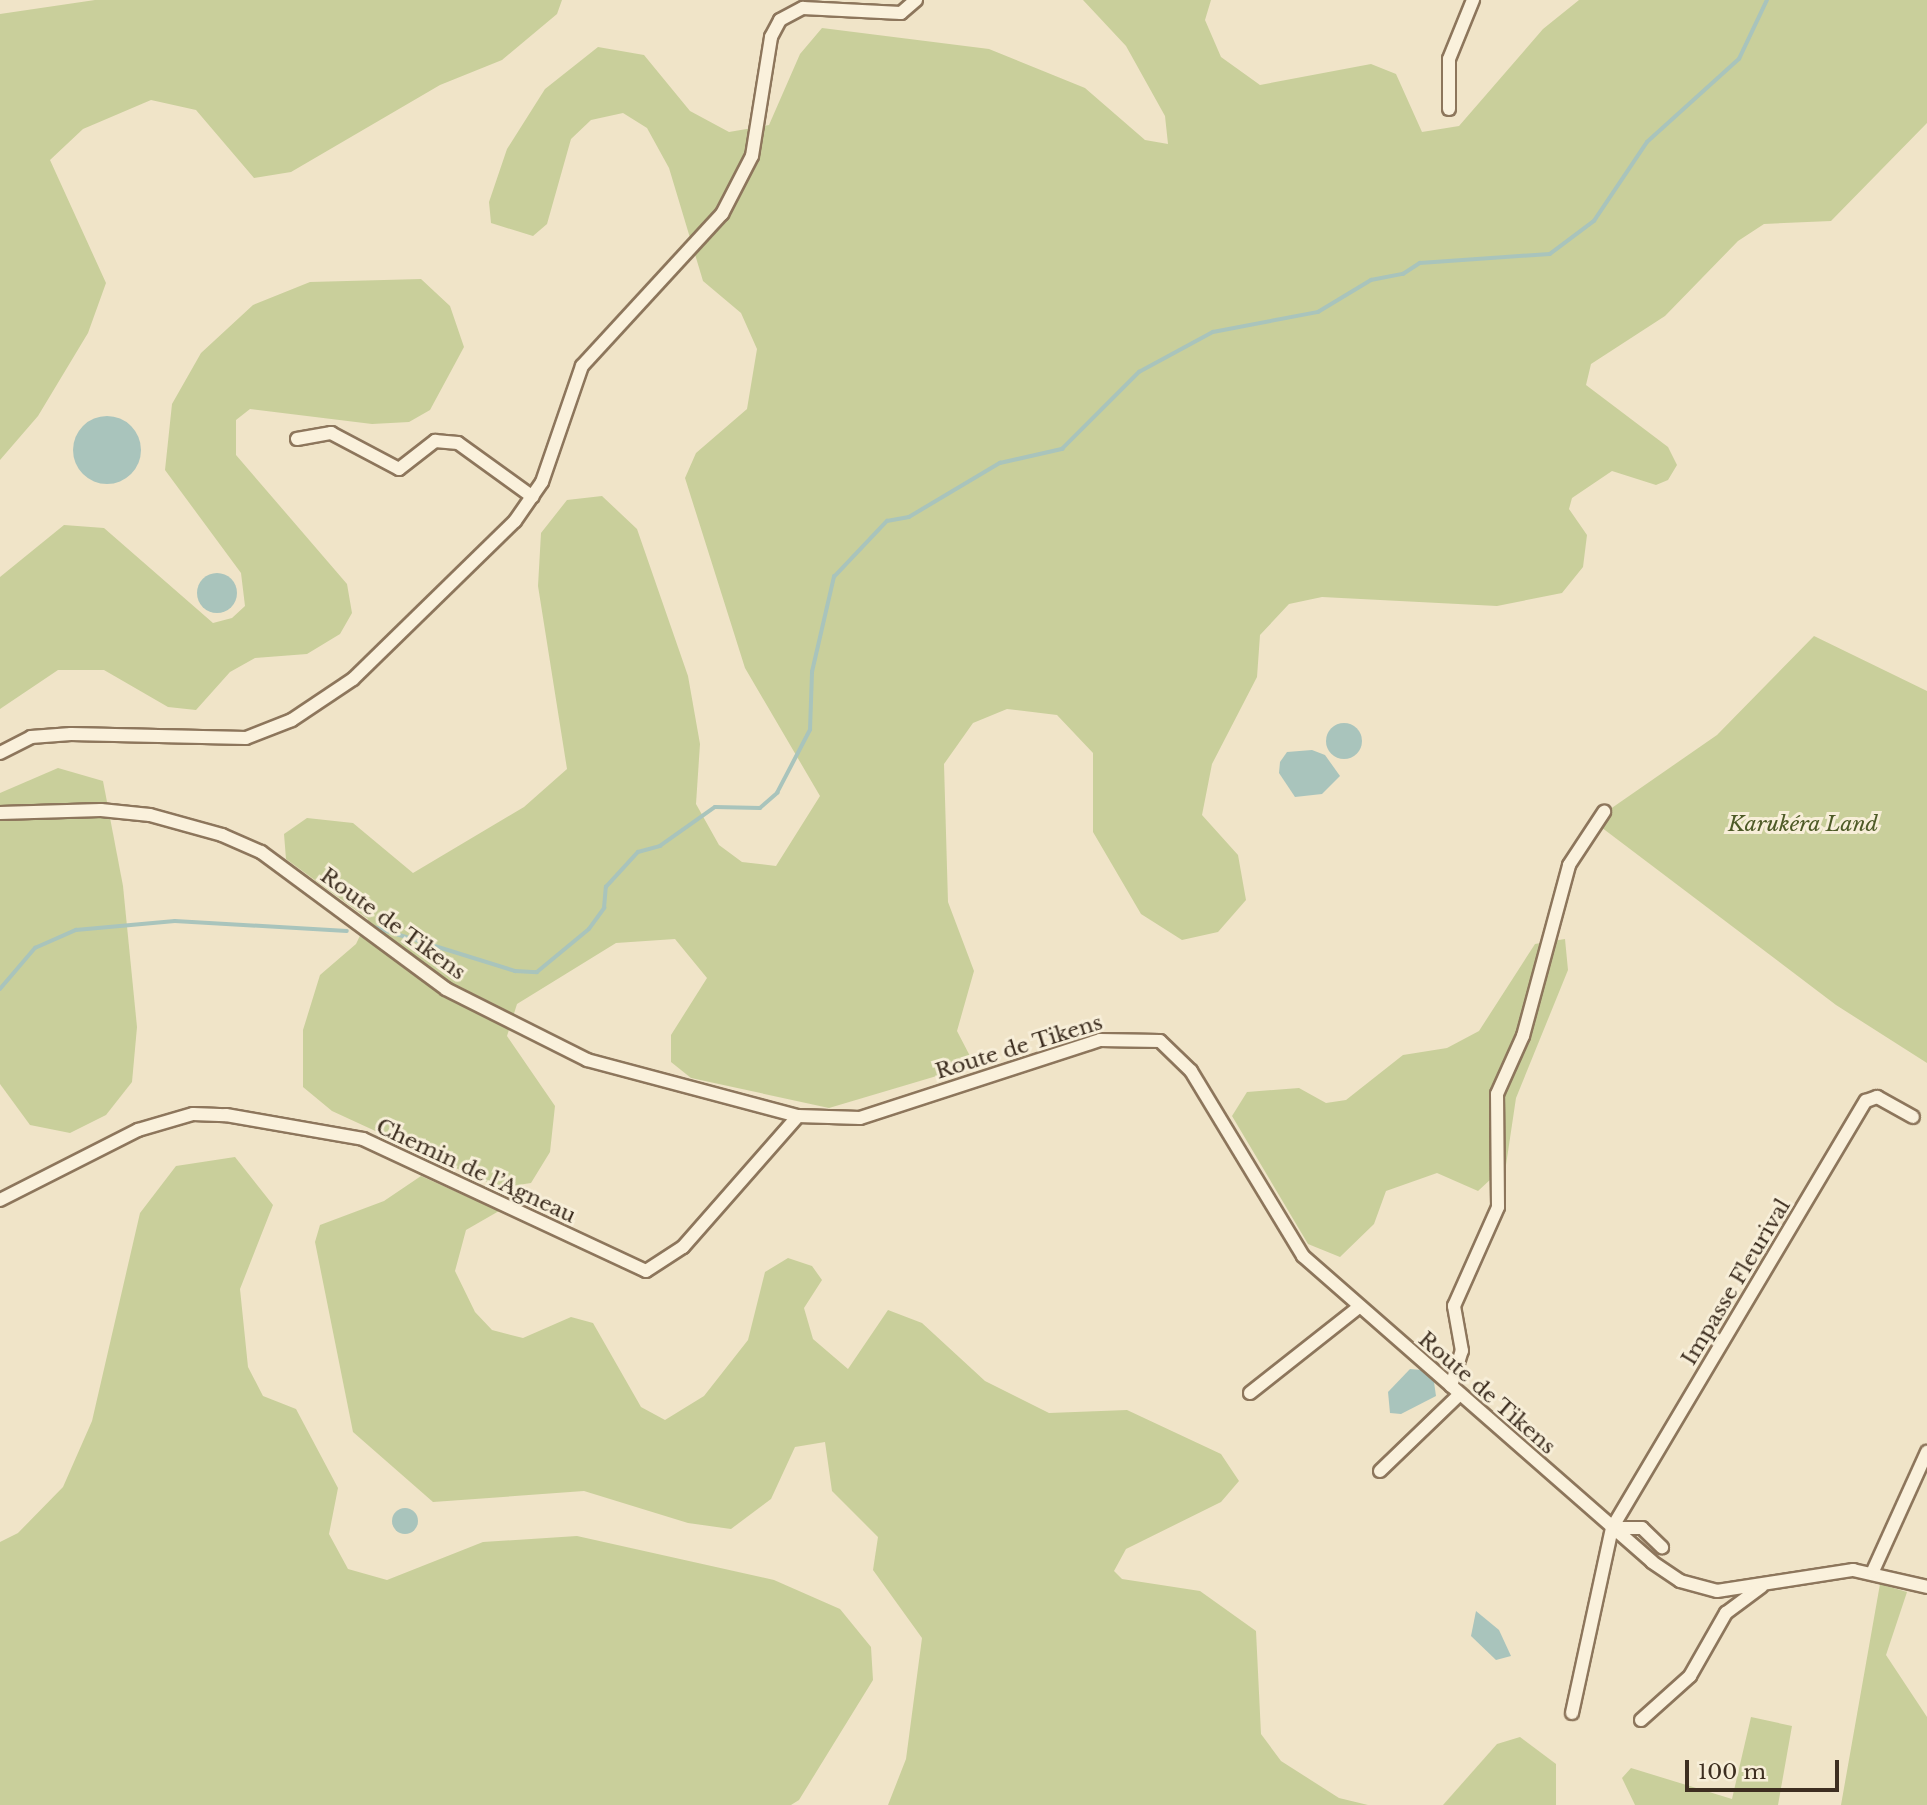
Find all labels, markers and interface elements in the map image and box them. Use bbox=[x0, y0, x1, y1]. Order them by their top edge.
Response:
park label: Karukéra Land bbox=[1728, 811, 1878, 837]
street label: Route de Tikens bbox=[315, 863, 471, 985]
street label: Route de Tikens bbox=[932, 1010, 1106, 1084]
street label: Chemin de l’Agneau bbox=[372, 1114, 580, 1228]
street label: Impasse Fleurival bbox=[1676, 1194, 1796, 1370]
street label: Route de Tikens bbox=[1413, 1326, 1561, 1460]
scale bar bbox=[1689, 1745, 1843, 1789]
text: 100 m bbox=[1698, 1759, 1766, 1785]

